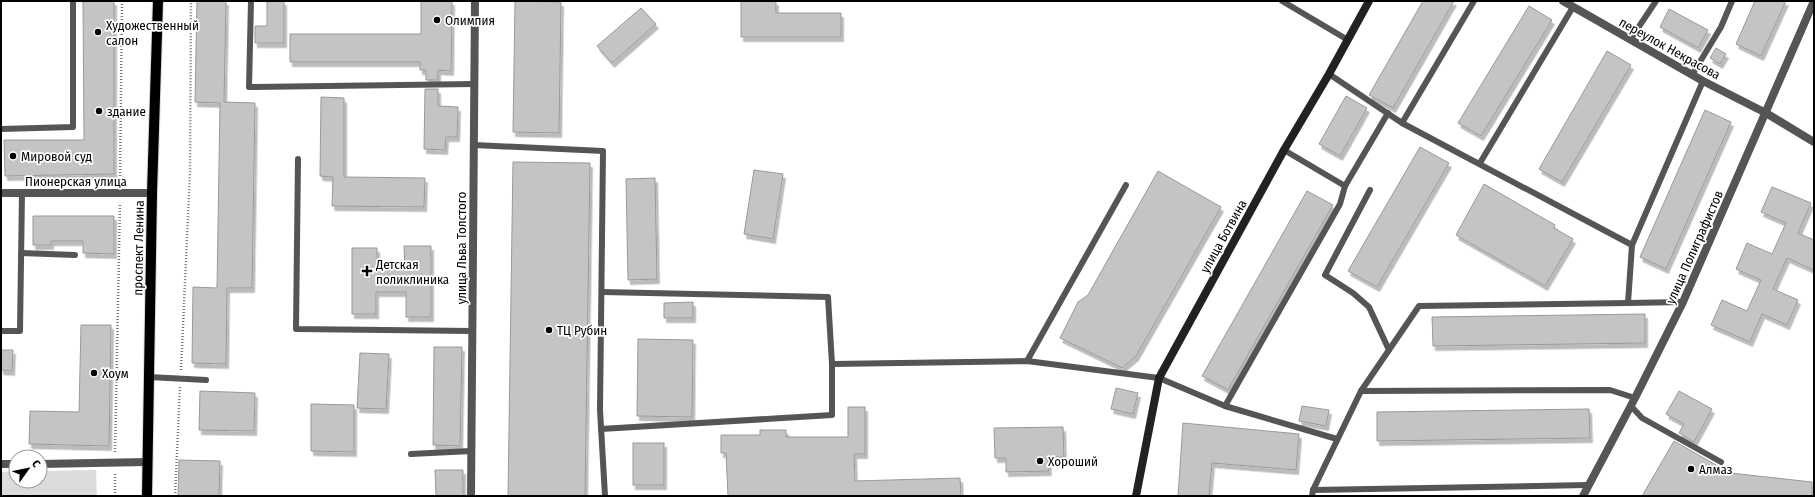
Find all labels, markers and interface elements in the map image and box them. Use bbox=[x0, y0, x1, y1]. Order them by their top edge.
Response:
place label: Олимпия bbox=[445, 13, 495, 28]
street label: переулок Некрасова bbox=[1617, 14, 1723, 82]
marker: Олимпия bbox=[432, 15, 442, 25]
place label: Художественный салон bbox=[106, 18, 199, 48]
marker: Художественный салон bbox=[93, 27, 103, 37]
place label: здание bbox=[107, 104, 146, 119]
marker: здание bbox=[94, 106, 104, 116]
place label: Мировой суд bbox=[21, 149, 93, 164]
marker: Мировой суд bbox=[8, 151, 18, 161]
street label: Пионерская улица bbox=[25, 174, 127, 189]
street label: улица Полиграфистов bbox=[1663, 188, 1726, 306]
street label: улица Льва Толстого bbox=[454, 191, 469, 304]
street label: улица Ботвина bbox=[1197, 197, 1250, 275]
street label: проспект Ленина bbox=[130, 200, 147, 296]
place label: Детская поликлиника bbox=[375, 257, 449, 287]
marker: Детская поликлиника bbox=[361, 265, 373, 277]
place label: ТЦ Рубин bbox=[557, 323, 607, 338]
marker: ТЦ Рубин bbox=[544, 325, 554, 335]
place label: Хоум bbox=[102, 366, 129, 381]
marker: Хоум bbox=[89, 368, 99, 378]
north arrow bbox=[8, 449, 48, 489]
place label: Хороший bbox=[1048, 454, 1098, 469]
marker: Хороший bbox=[1035, 456, 1045, 466]
text: С bbox=[29, 458, 43, 470]
place label: Алмаз bbox=[1699, 462, 1733, 477]
marker: Алмаз bbox=[1686, 464, 1696, 474]

